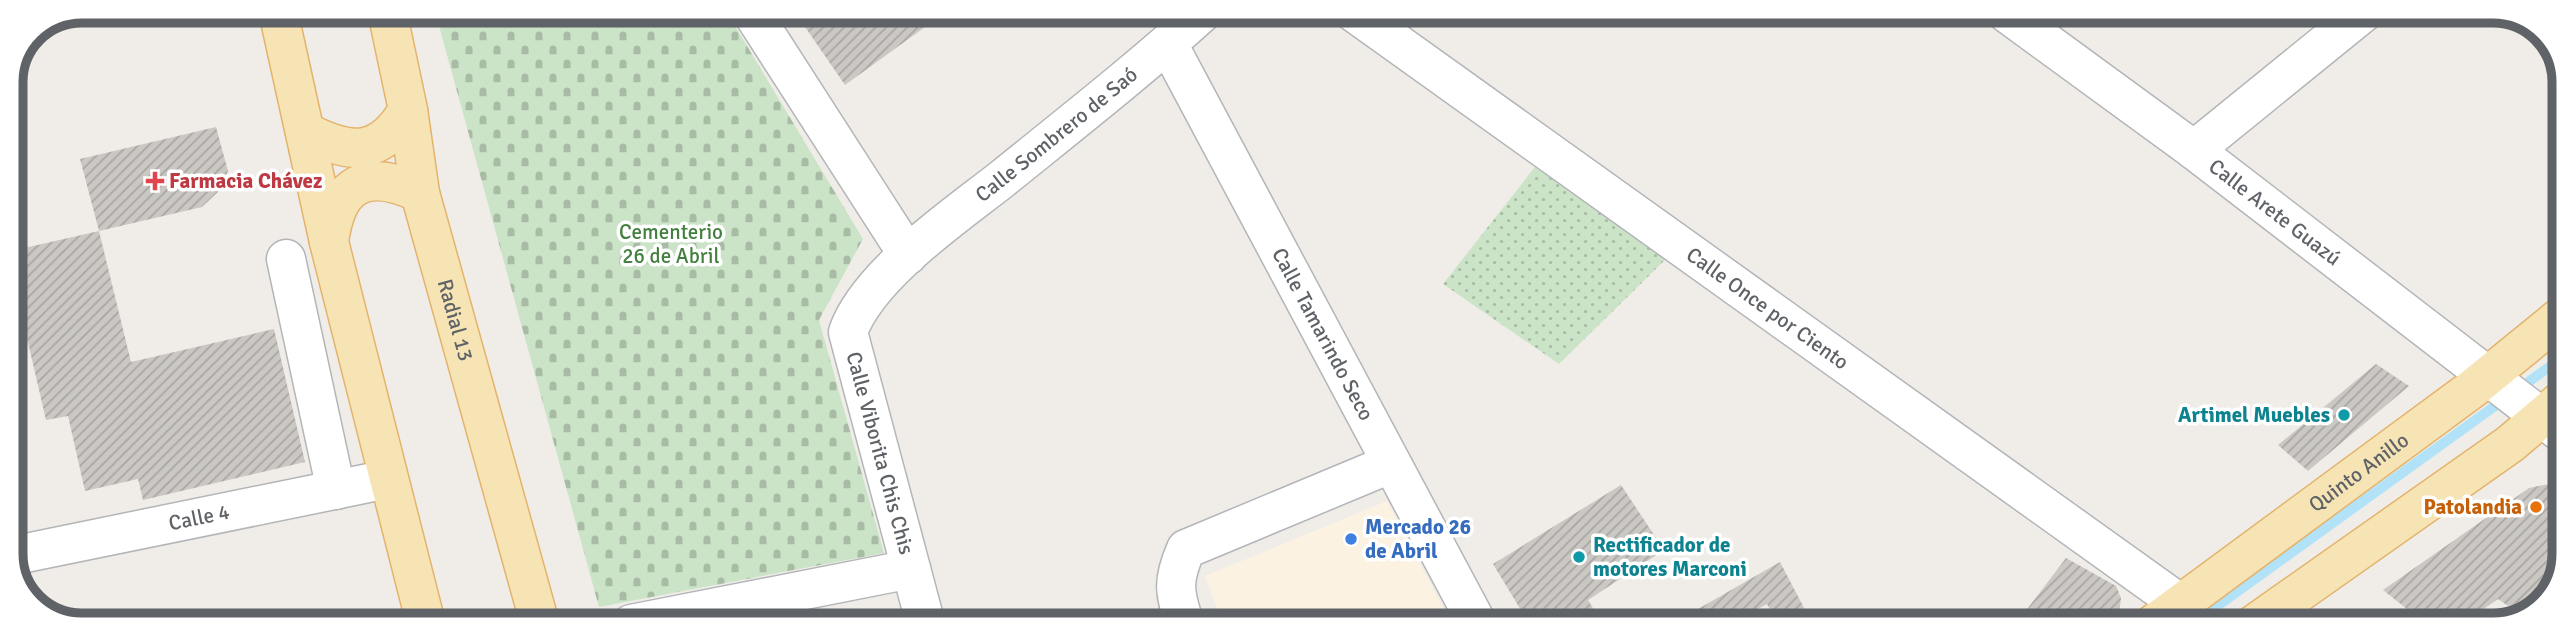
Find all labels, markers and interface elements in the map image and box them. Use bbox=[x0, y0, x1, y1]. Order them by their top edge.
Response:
street label: Calle Sombrero de Saó bbox=[970, 61, 1143, 208]
street label: Calle Arete Guazú bbox=[2204, 153, 2346, 271]
place label: Farmacia Chávez bbox=[169, 168, 322, 194]
marker: Farmacia Chávez bbox=[147, 173, 163, 189]
park label: Cementerio 26 de Abril bbox=[619, 219, 723, 269]
street label: Calle Once por Ciento bbox=[1681, 242, 1854, 375]
street label: Calle Tamarindo Seco bbox=[1266, 243, 1380, 425]
street label: Radial 13 bbox=[432, 276, 479, 364]
street label: Calle Viborita Chis Chis bbox=[840, 349, 920, 557]
place label: Artimel Muebles bbox=[2178, 402, 2330, 428]
marker: Artimel Muebles bbox=[2336, 407, 2352, 423]
street label: Quinto Anillo bbox=[2304, 427, 2414, 518]
place label: Patolandia bbox=[2424, 494, 2522, 520]
street label: Calle 4 bbox=[166, 499, 232, 536]
marker: Patolandia bbox=[2528, 499, 2544, 515]
place label: Mercado 26 de Abril bbox=[1365, 514, 1471, 564]
marker: Mercado 26 de Abril bbox=[1343, 531, 1359, 547]
place label: Rectificador de motores Marconi bbox=[1593, 532, 1747, 582]
marker: Rectificador de motores Marconi bbox=[1571, 549, 1587, 565]

